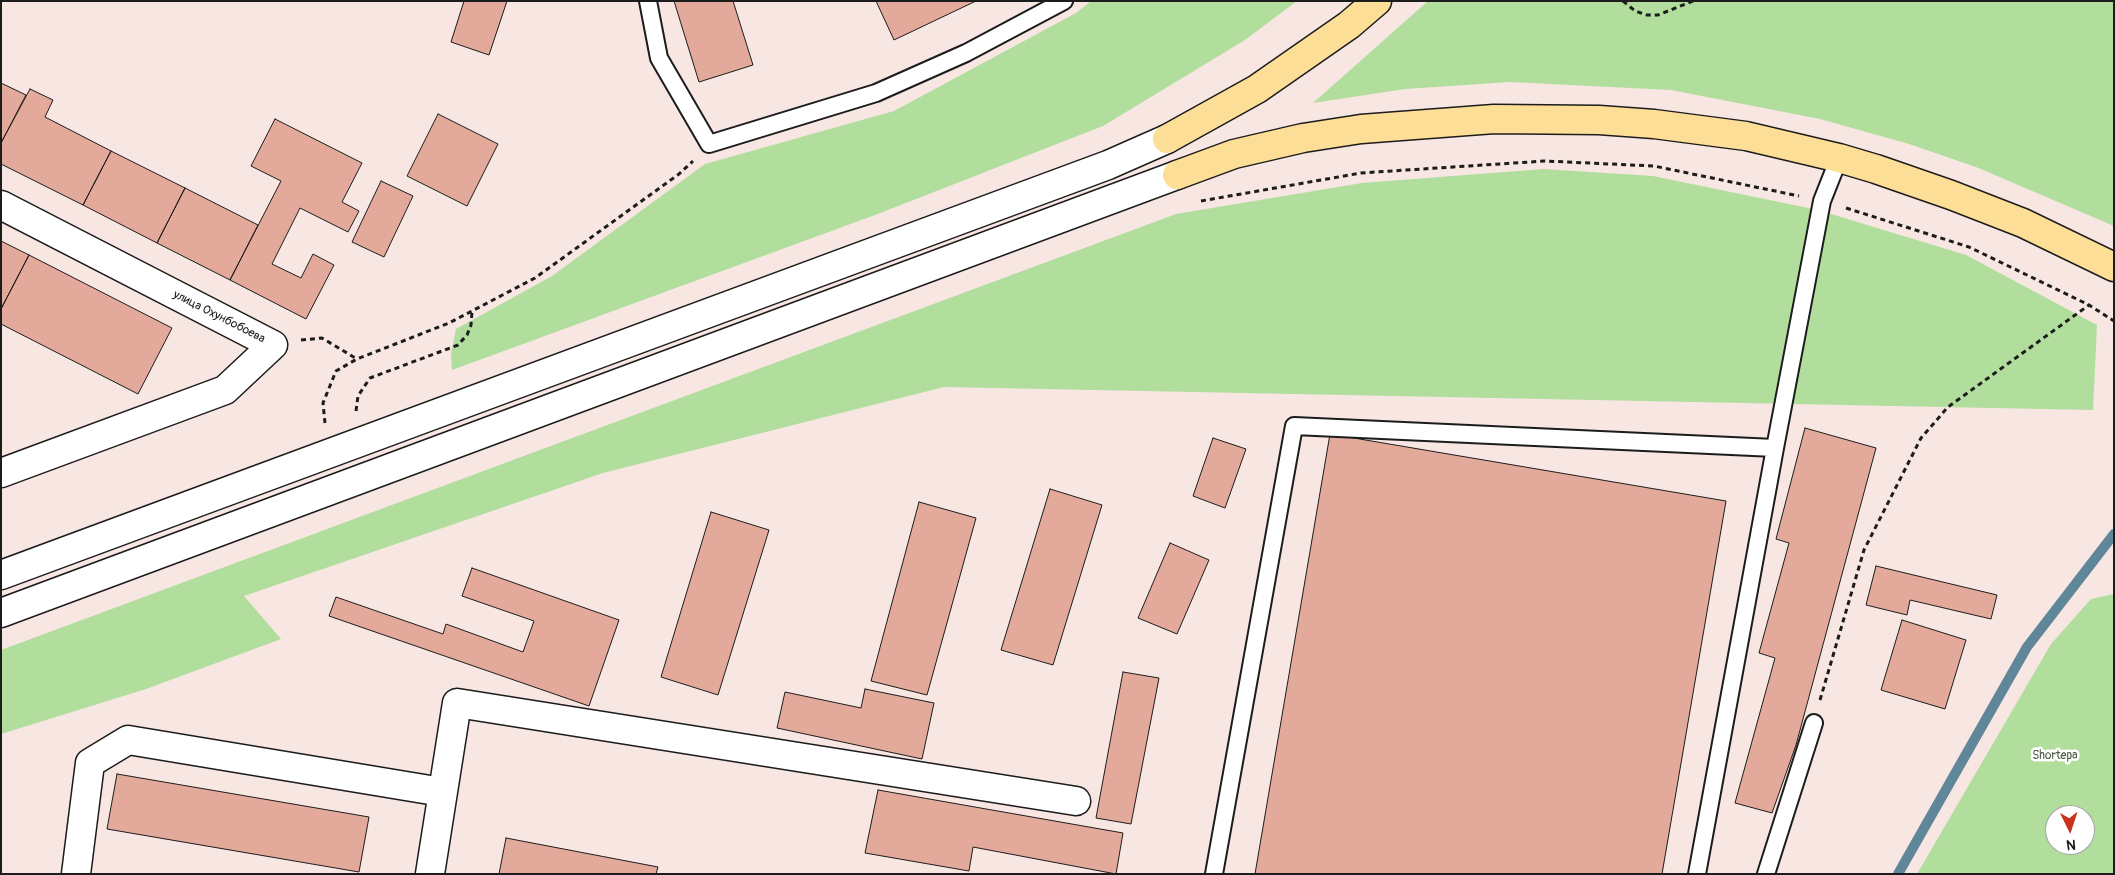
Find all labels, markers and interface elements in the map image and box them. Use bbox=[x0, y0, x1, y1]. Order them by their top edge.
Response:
street label: улица Охунбобоева bbox=[171, 288, 267, 346]
park label: Shortepa bbox=[2032, 749, 2078, 763]
north arrow bbox=[2045, 805, 2095, 855]
text: N bbox=[2066, 836, 2076, 853]

